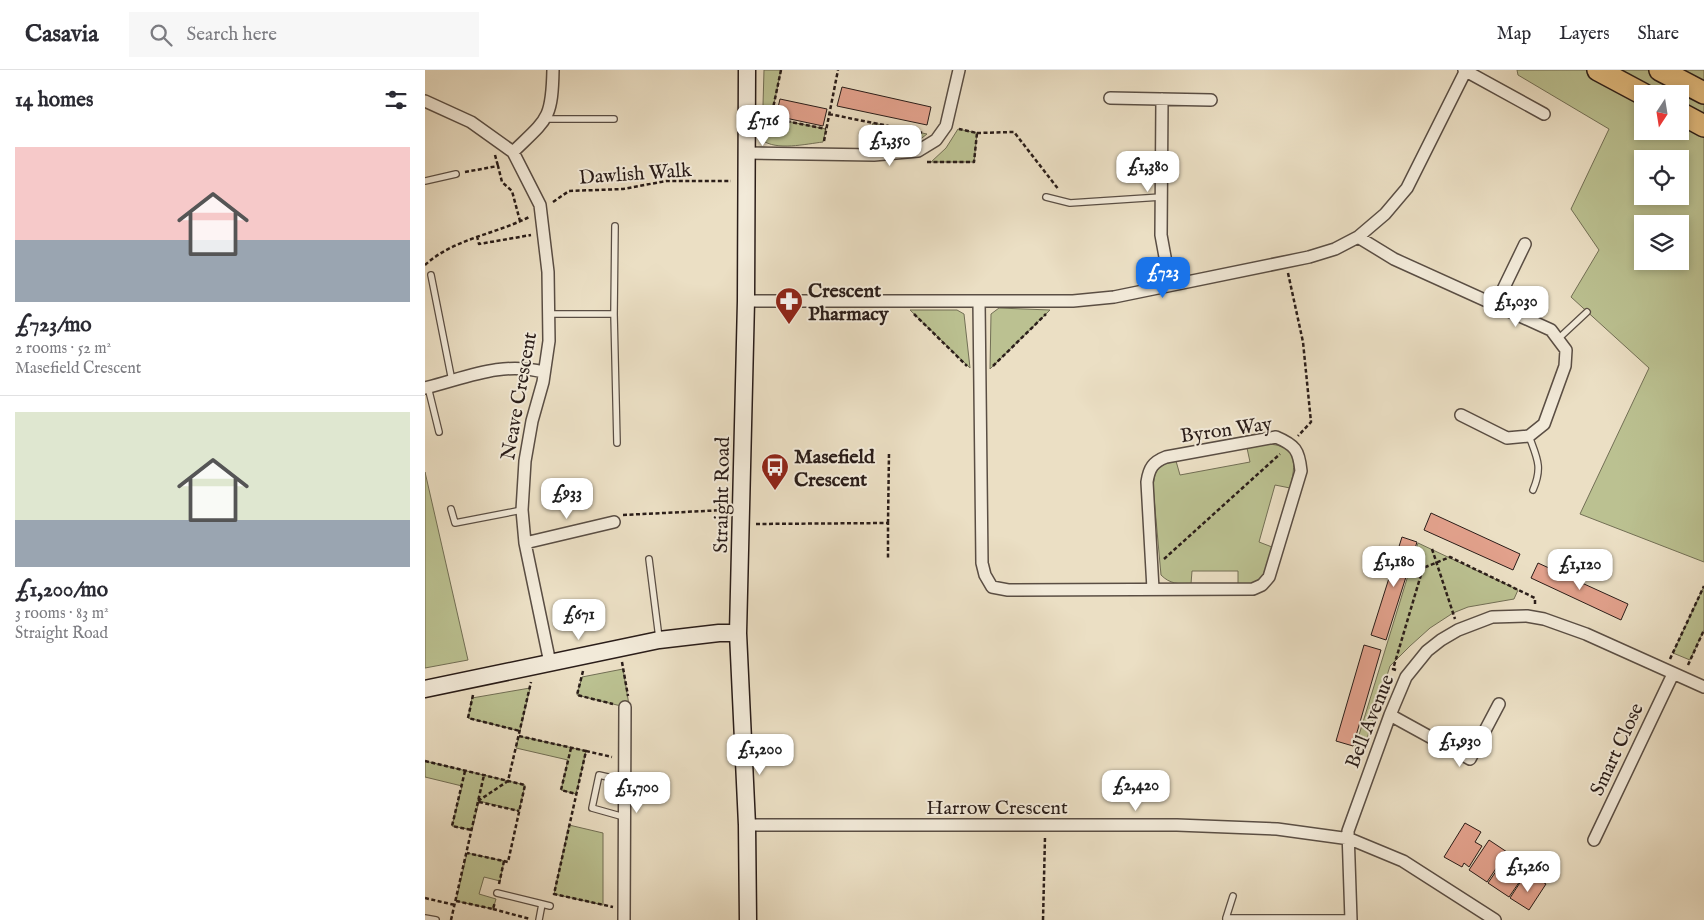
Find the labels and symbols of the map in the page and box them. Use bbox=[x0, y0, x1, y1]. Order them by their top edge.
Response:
north arrow bbox=[1634, 85, 1689, 140]
pin: £716 bbox=[733, 104, 793, 147]
pin: £1,350 bbox=[849, 124, 931, 167]
pin: £1,380 bbox=[1107, 150, 1189, 193]
street label: Dawlish Walk bbox=[578, 158, 693, 191]
pin: £723 bbox=[1133, 256, 1193, 299]
place label: Crescent Pharmacy bbox=[808, 279, 890, 327]
pharmacy icon: Crescent Pharmacy bbox=[774, 286, 804, 325]
pin: £1,030 bbox=[1475, 286, 1557, 328]
street label: Neave Crescent bbox=[496, 330, 543, 462]
street label: Byron Way bbox=[1179, 412, 1274, 449]
street label: Straight Road bbox=[709, 436, 736, 553]
place label: Masefield Crescent bbox=[794, 445, 876, 493]
bus stop icon: Masefield Crescent bbox=[760, 452, 790, 491]
pin: £933 bbox=[537, 478, 597, 520]
pin: £1,180 bbox=[1353, 546, 1435, 588]
pin: £1,120 bbox=[1539, 548, 1621, 591]
pin: £671 bbox=[549, 598, 609, 641]
street label: Bell Avenue bbox=[1340, 671, 1400, 772]
street label: Smart Close bbox=[1585, 699, 1650, 800]
pin: £1,930 bbox=[1419, 726, 1501, 768]
pin: £1,200 bbox=[719, 734, 801, 776]
pin: £2,420 bbox=[1095, 770, 1177, 812]
pin: £1,700 bbox=[596, 772, 678, 814]
street label: Harrow Crescent bbox=[926, 796, 1068, 821]
pin: £1,260 bbox=[1487, 850, 1569, 893]

